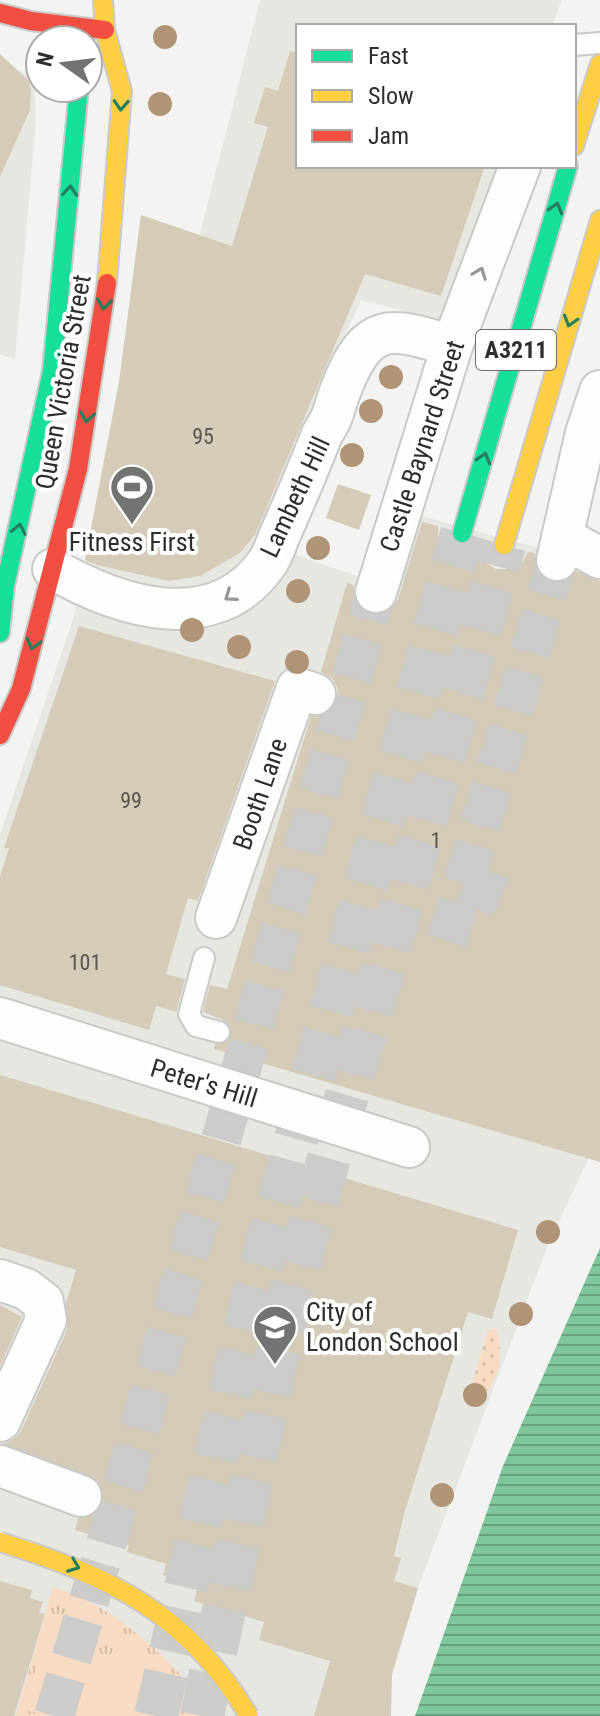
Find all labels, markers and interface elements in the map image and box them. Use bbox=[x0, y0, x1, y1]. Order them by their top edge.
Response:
north arrow bbox=[24, 24, 104, 104]
legend bbox=[296, 24, 576, 168]
text: Fast bbox=[368, 42, 409, 70]
text: N bbox=[31, 50, 59, 69]
text: Slow bbox=[368, 82, 414, 110]
one-way arrow bbox=[113, 99, 130, 112]
text: Jam bbox=[368, 122, 409, 150]
one-way arrow bbox=[61, 184, 78, 197]
one-way arrow bbox=[547, 202, 564, 216]
one-way arrow bbox=[470, 266, 487, 280]
street label: Queen Victoria Street bbox=[29, 272, 97, 492]
one-way arrow bbox=[96, 297, 113, 310]
one-way arrow bbox=[563, 314, 579, 328]
road number: A3211 bbox=[476, 330, 556, 370]
street label: Castle Baynard Street bbox=[374, 336, 470, 556]
one-way arrow bbox=[79, 410, 96, 424]
house number: 95 bbox=[192, 424, 214, 449]
street label: Lambeth Hill bbox=[254, 432, 336, 562]
one-way arrow bbox=[475, 452, 491, 466]
sports icon: Fitness First bbox=[108, 463, 156, 526]
one-way arrow bbox=[10, 523, 27, 537]
place label: Fitness First bbox=[69, 527, 195, 557]
one-way arrow bbox=[225, 586, 239, 601]
one-way arrow bbox=[26, 637, 42, 651]
street label: Booth Lane bbox=[227, 734, 293, 854]
house number: 99 bbox=[120, 788, 142, 813]
house number: 1 bbox=[431, 828, 441, 853]
house number: 101 bbox=[69, 950, 101, 975]
street label: Peter's Hill bbox=[147, 1053, 261, 1113]
place label: City of London School bbox=[306, 1297, 459, 1357]
school or university icon: City of London School bbox=[251, 1303, 299, 1366]
one-way arrow bbox=[66, 1556, 80, 1573]

